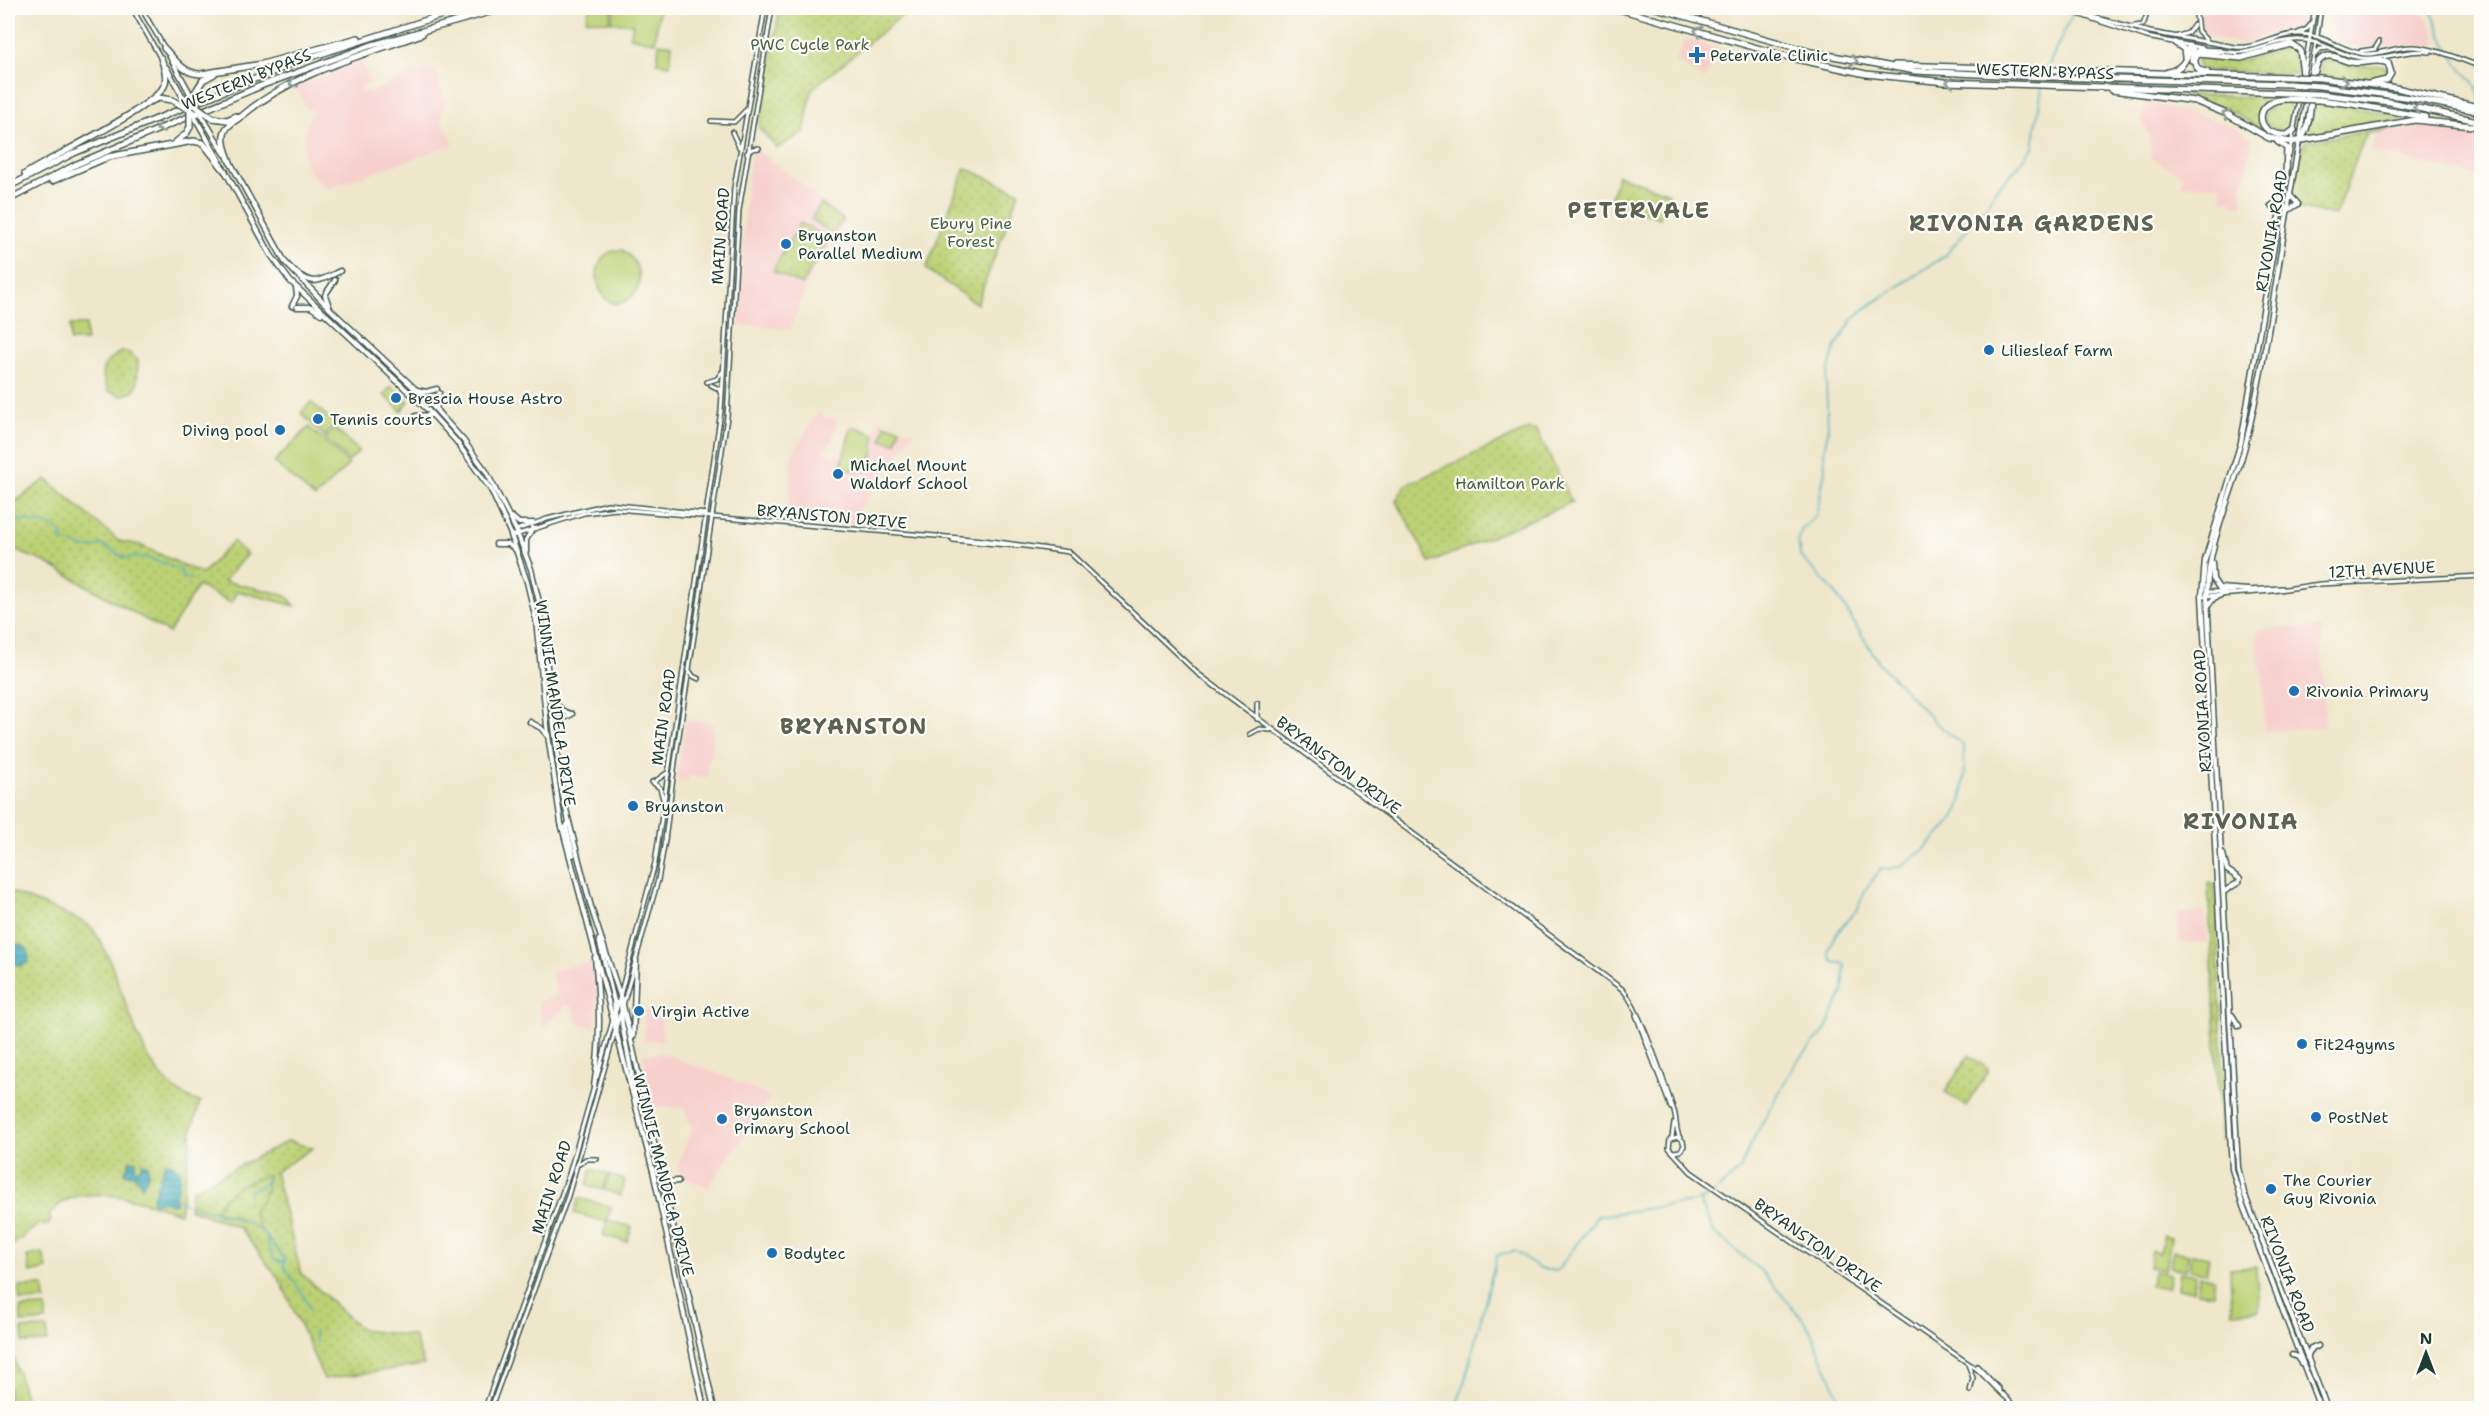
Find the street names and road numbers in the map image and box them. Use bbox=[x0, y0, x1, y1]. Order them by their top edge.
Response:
street label: WESTERN BYPASS bbox=[178, 44, 314, 115]
street label: WESTERN BYPASS bbox=[1975, 59, 2115, 84]
street label: RIVONIA ROAD bbox=[2250, 168, 2293, 294]
street label: MAIN ROAD bbox=[707, 187, 734, 285]
street label: BRYANSTON DRIVE bbox=[756, 499, 908, 534]
street label: 12TH AVENUE bbox=[2328, 556, 2436, 583]
street label: WINNIE MANDELA DRIVE bbox=[531, 598, 580, 808]
street label: RIVONIA ROAD bbox=[2189, 649, 2216, 773]
street label: MAIN ROAD bbox=[646, 667, 681, 767]
street label: BRYANSTON DRIVE bbox=[1272, 712, 1405, 819]
street label: WINNIE MANDELA DRIVE bbox=[628, 1071, 699, 1279]
street label: MAIN ROAD bbox=[526, 1138, 576, 1237]
street label: BRYANSTON DRIVE bbox=[1750, 1193, 1886, 1297]
street label: RIVONIA ROAD bbox=[2256, 1213, 2319, 1336]

